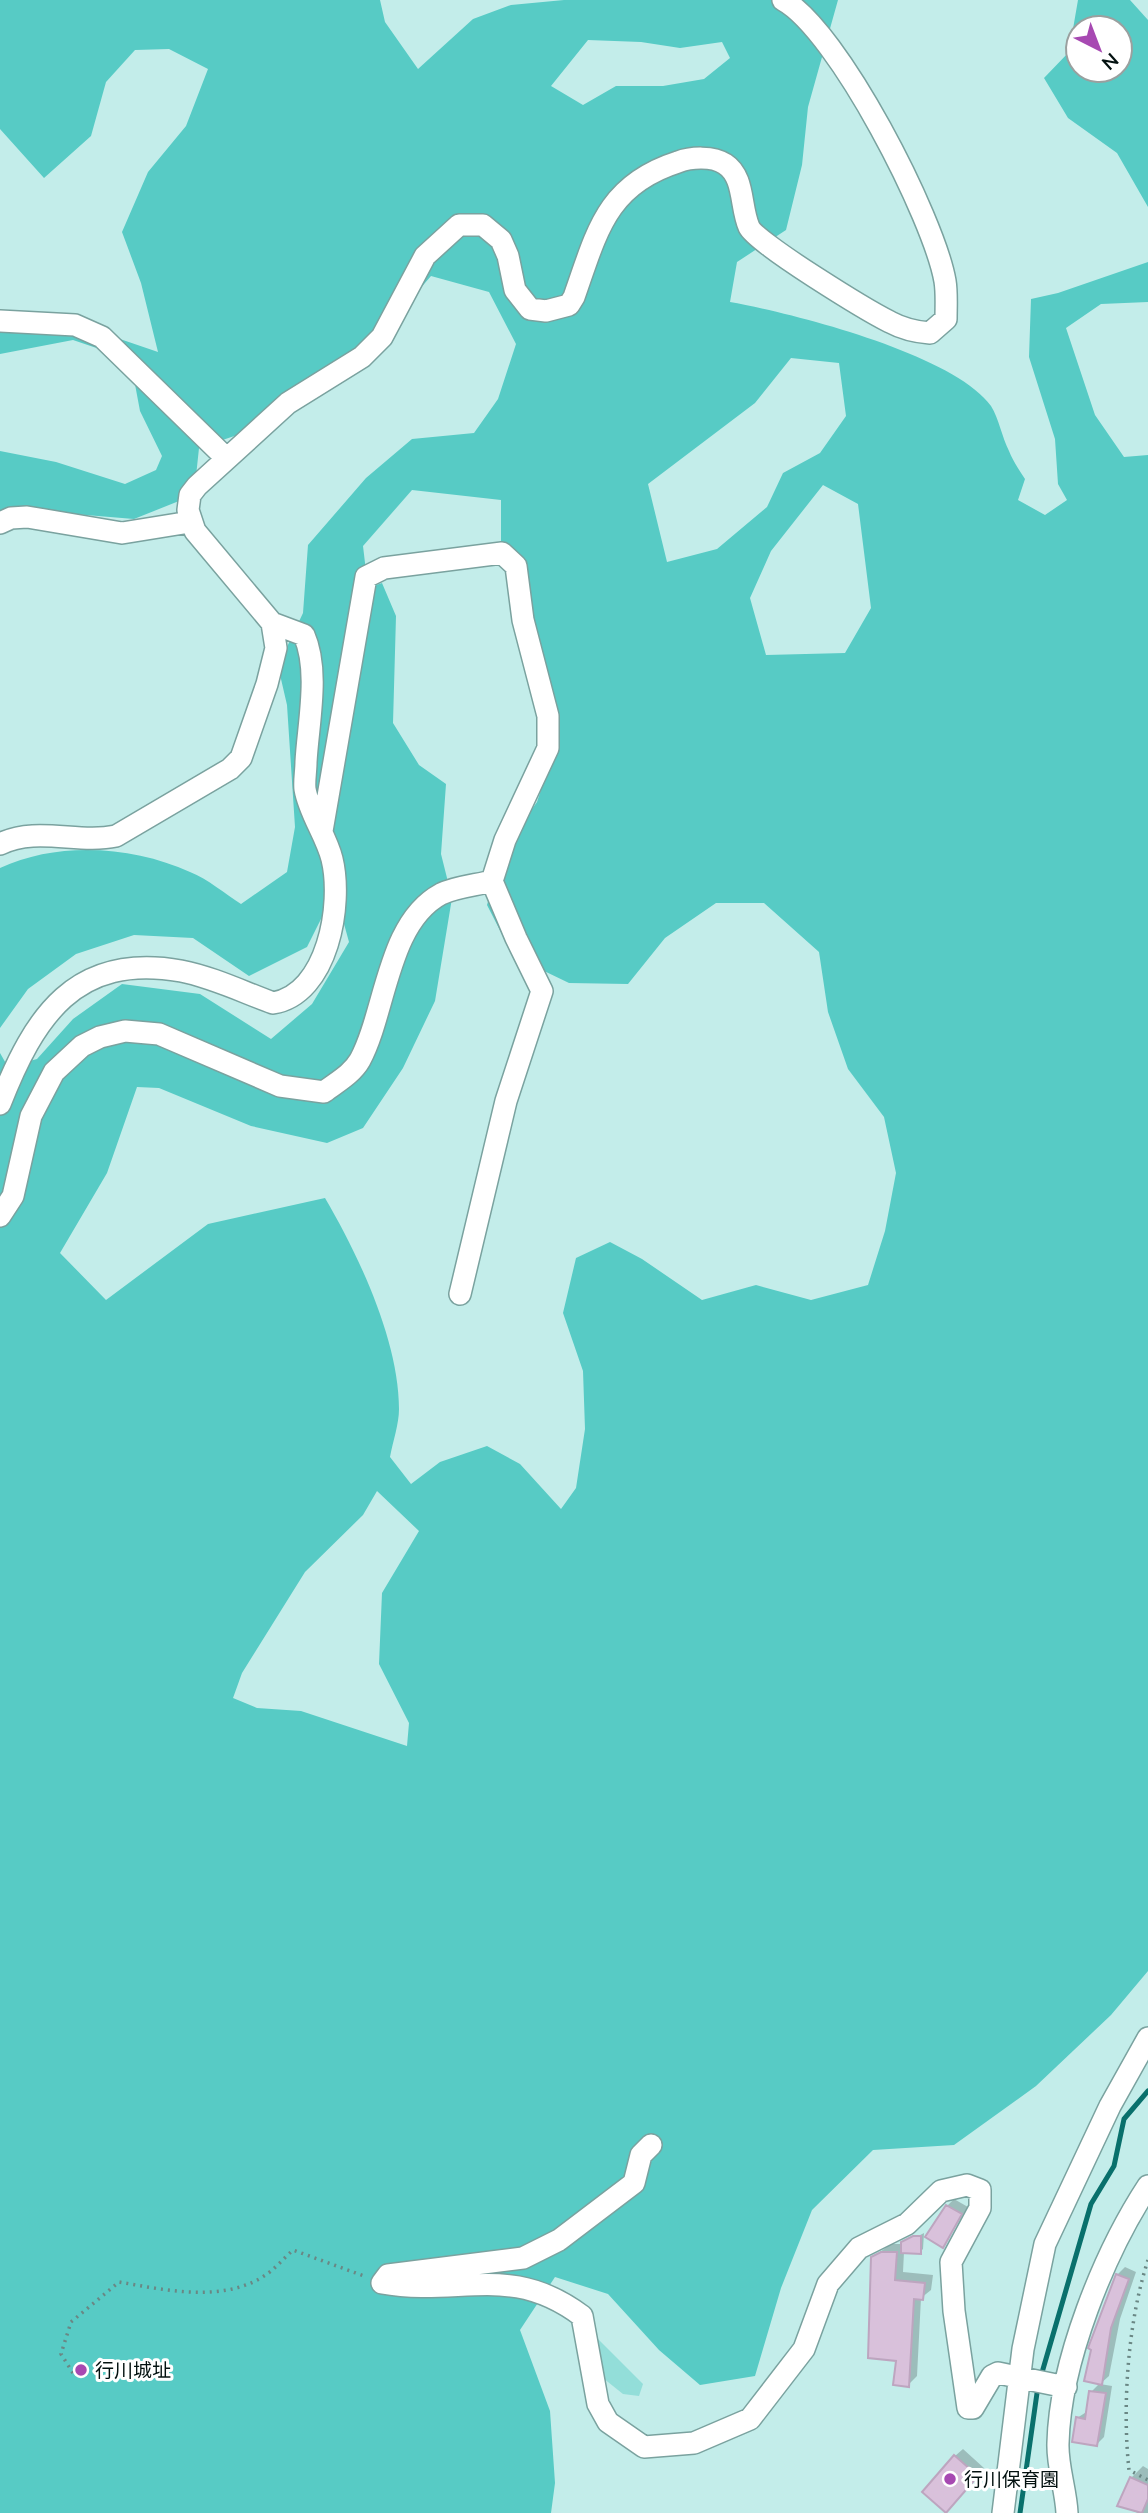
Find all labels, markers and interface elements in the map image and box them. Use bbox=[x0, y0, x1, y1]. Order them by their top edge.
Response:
north arrow bbox=[1064, 14, 1134, 84]
text: N bbox=[1097, 48, 1124, 75]
place label: 行川城址 bbox=[95, 2358, 171, 2382]
marker: 行川城址 bbox=[73, 2362, 89, 2378]
place label: 行川保育園 bbox=[964, 2467, 1059, 2491]
marker: 行川保育園 bbox=[942, 2471, 958, 2487]

